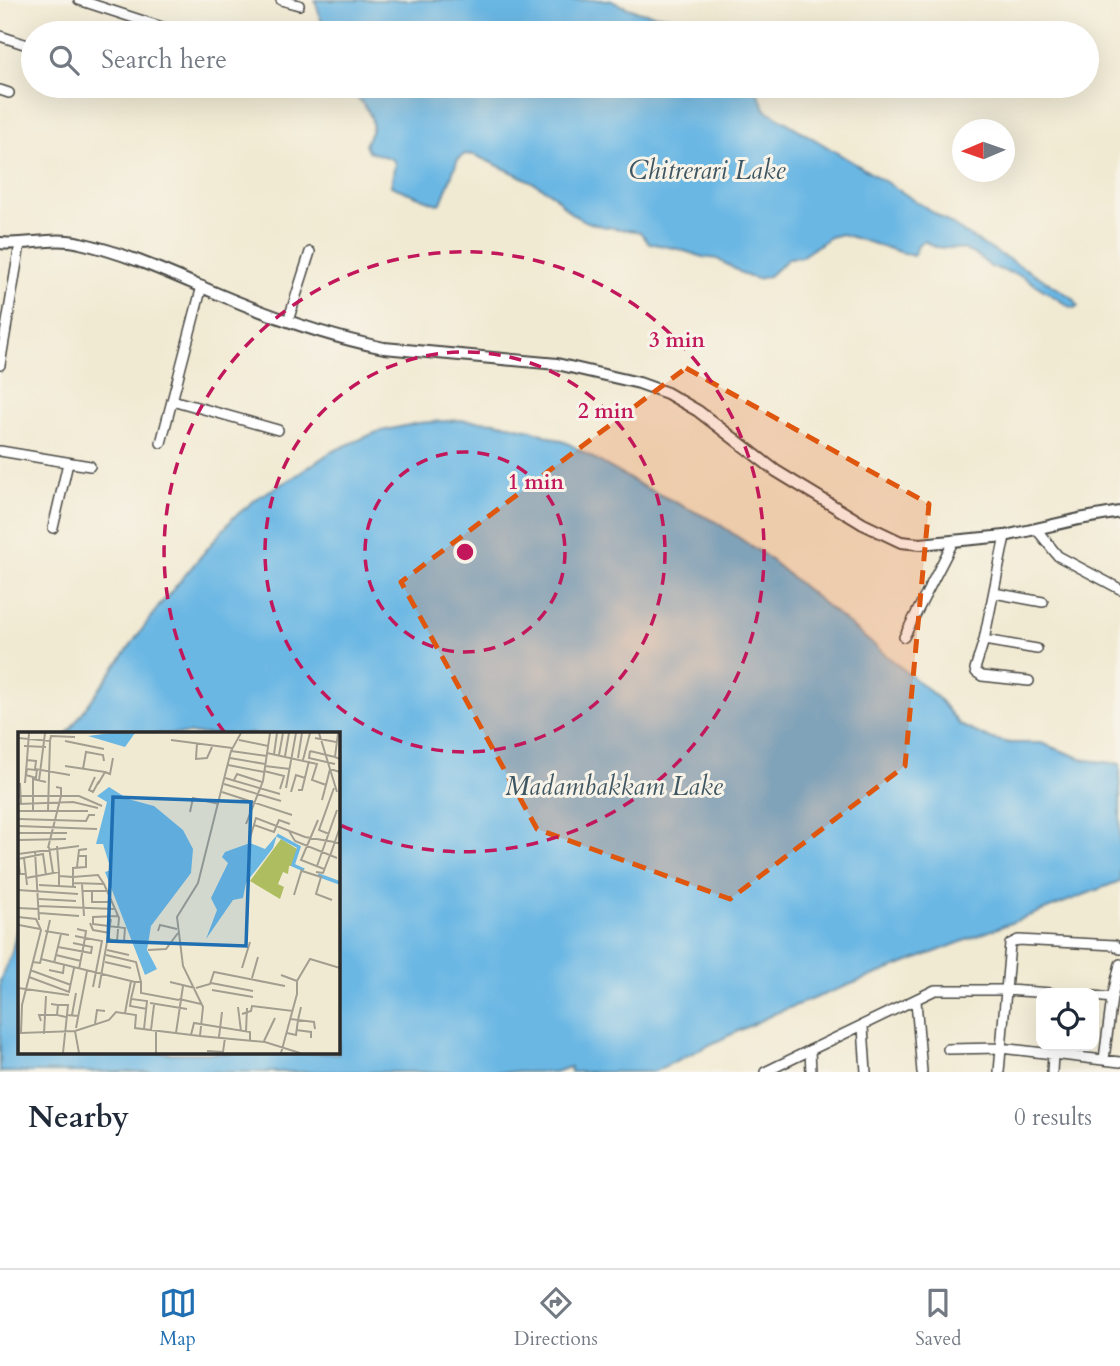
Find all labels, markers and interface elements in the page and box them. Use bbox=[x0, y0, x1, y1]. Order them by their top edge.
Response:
search box bbox=[21, 21, 1099, 98]
icon: search bbox=[45, 41, 83, 79]
text: Search here bbox=[101, 42, 227, 77]
north arrow bbox=[952, 119, 1015, 182]
water label: Chitrerari Lake bbox=[628, 153, 787, 188]
text: 3 min bbox=[649, 326, 705, 355]
text: 2 min bbox=[578, 397, 634, 426]
text: 1 min bbox=[508, 468, 564, 497]
centre of rings bbox=[453, 540, 477, 564]
inset map bbox=[18, 732, 340, 1054]
water label: Madambakkam Lake bbox=[505, 769, 724, 804]
map controls bbox=[1036, 988, 1099, 1051]
button: locate bbox=[1036, 988, 1099, 1051]
text: Nearby bbox=[28, 1097, 129, 1138]
text: 0 results bbox=[1014, 1102, 1092, 1133]
tab: Map bbox=[159, 1284, 197, 1352]
tab: Directions bbox=[514, 1284, 598, 1352]
tab: Saved bbox=[915, 1284, 961, 1352]

